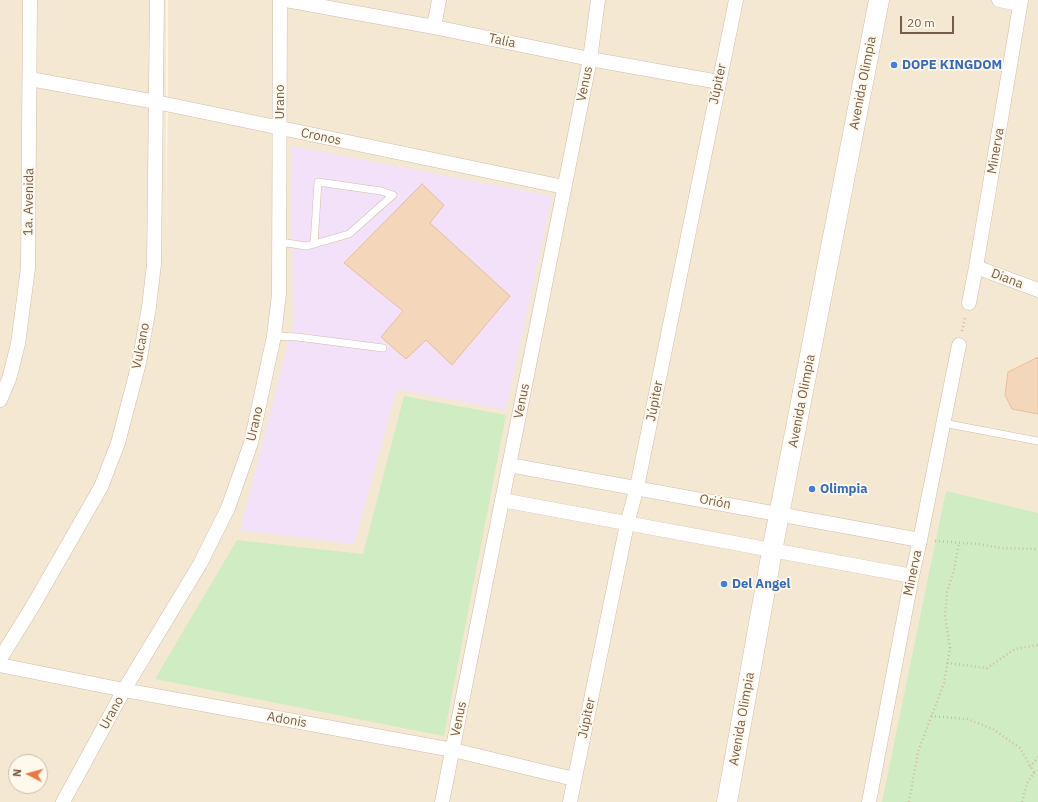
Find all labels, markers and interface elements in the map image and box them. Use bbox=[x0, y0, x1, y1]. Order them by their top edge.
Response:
scale bar bbox=[902, 8, 956, 34]
text: 20 m bbox=[907, 15, 935, 30]
street label: Talía bbox=[487, 31, 517, 51]
street label: Avenida Olimpia bbox=[846, 35, 880, 131]
place label: DOPE KINGDOM bbox=[902, 57, 1002, 73]
marker: DOPE KINGDOM bbox=[889, 60, 899, 70]
street label: Júpiter bbox=[706, 62, 730, 106]
street label: Venus bbox=[574, 65, 596, 103]
street label: Urano bbox=[272, 84, 288, 120]
street label: Cronos bbox=[299, 125, 343, 149]
street label: Minerva bbox=[984, 127, 1008, 175]
street label: 1a. Avenida bbox=[21, 168, 37, 236]
street label: Diana bbox=[989, 266, 1025, 292]
street label: Vulcano bbox=[129, 322, 153, 370]
street label: Avenida Olimpia bbox=[785, 353, 819, 449]
street label: Júpiter bbox=[643, 379, 667, 423]
street label: Venus bbox=[511, 382, 533, 420]
street label: Urano bbox=[243, 405, 267, 443]
place label: Olimpia bbox=[820, 481, 868, 497]
marker: Olimpia bbox=[807, 484, 817, 494]
street label: Orión bbox=[698, 491, 732, 513]
street label: Minerva bbox=[901, 549, 925, 597]
place label: Del Angel bbox=[732, 576, 790, 592]
marker: Del Angel bbox=[719, 579, 729, 589]
street label: Avenida Olimpia bbox=[726, 671, 758, 767]
street label: Urano bbox=[97, 694, 127, 732]
street label: Júpiter bbox=[575, 696, 599, 740]
street label: Venus bbox=[448, 700, 470, 738]
street label: Adonis bbox=[266, 709, 308, 731]
north arrow bbox=[8, 754, 48, 794]
text: N bbox=[10, 768, 24, 778]

